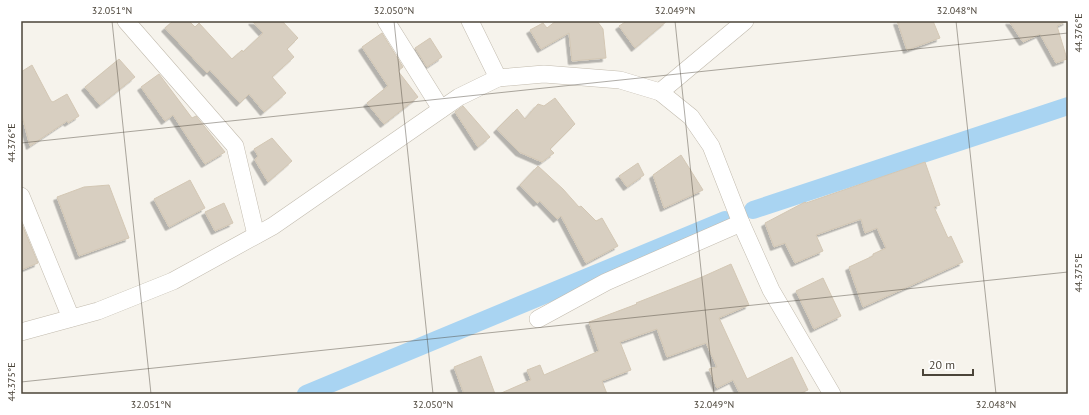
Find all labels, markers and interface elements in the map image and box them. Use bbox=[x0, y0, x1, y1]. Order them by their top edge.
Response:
text: 32.051°N bbox=[92, 4, 132, 17]
text: 32.050°N bbox=[374, 4, 414, 17]
text: 32.049°N bbox=[655, 4, 695, 17]
text: 32.048°N bbox=[937, 4, 977, 17]
text: 44.376°E bbox=[1072, 14, 1085, 53]
text: 44.376°E bbox=[5, 124, 18, 163]
text: 44.375°E bbox=[1072, 254, 1085, 293]
scale bar bbox=[923, 351, 973, 377]
text: 20 m bbox=[929, 357, 955, 372]
text: 44.375°E bbox=[5, 363, 18, 402]
text: 32.051°N bbox=[131, 398, 171, 411]
text: 32.050°N bbox=[413, 398, 453, 411]
text: 32.049°N bbox=[694, 398, 734, 411]
text: 32.048°N bbox=[976, 398, 1016, 411]

